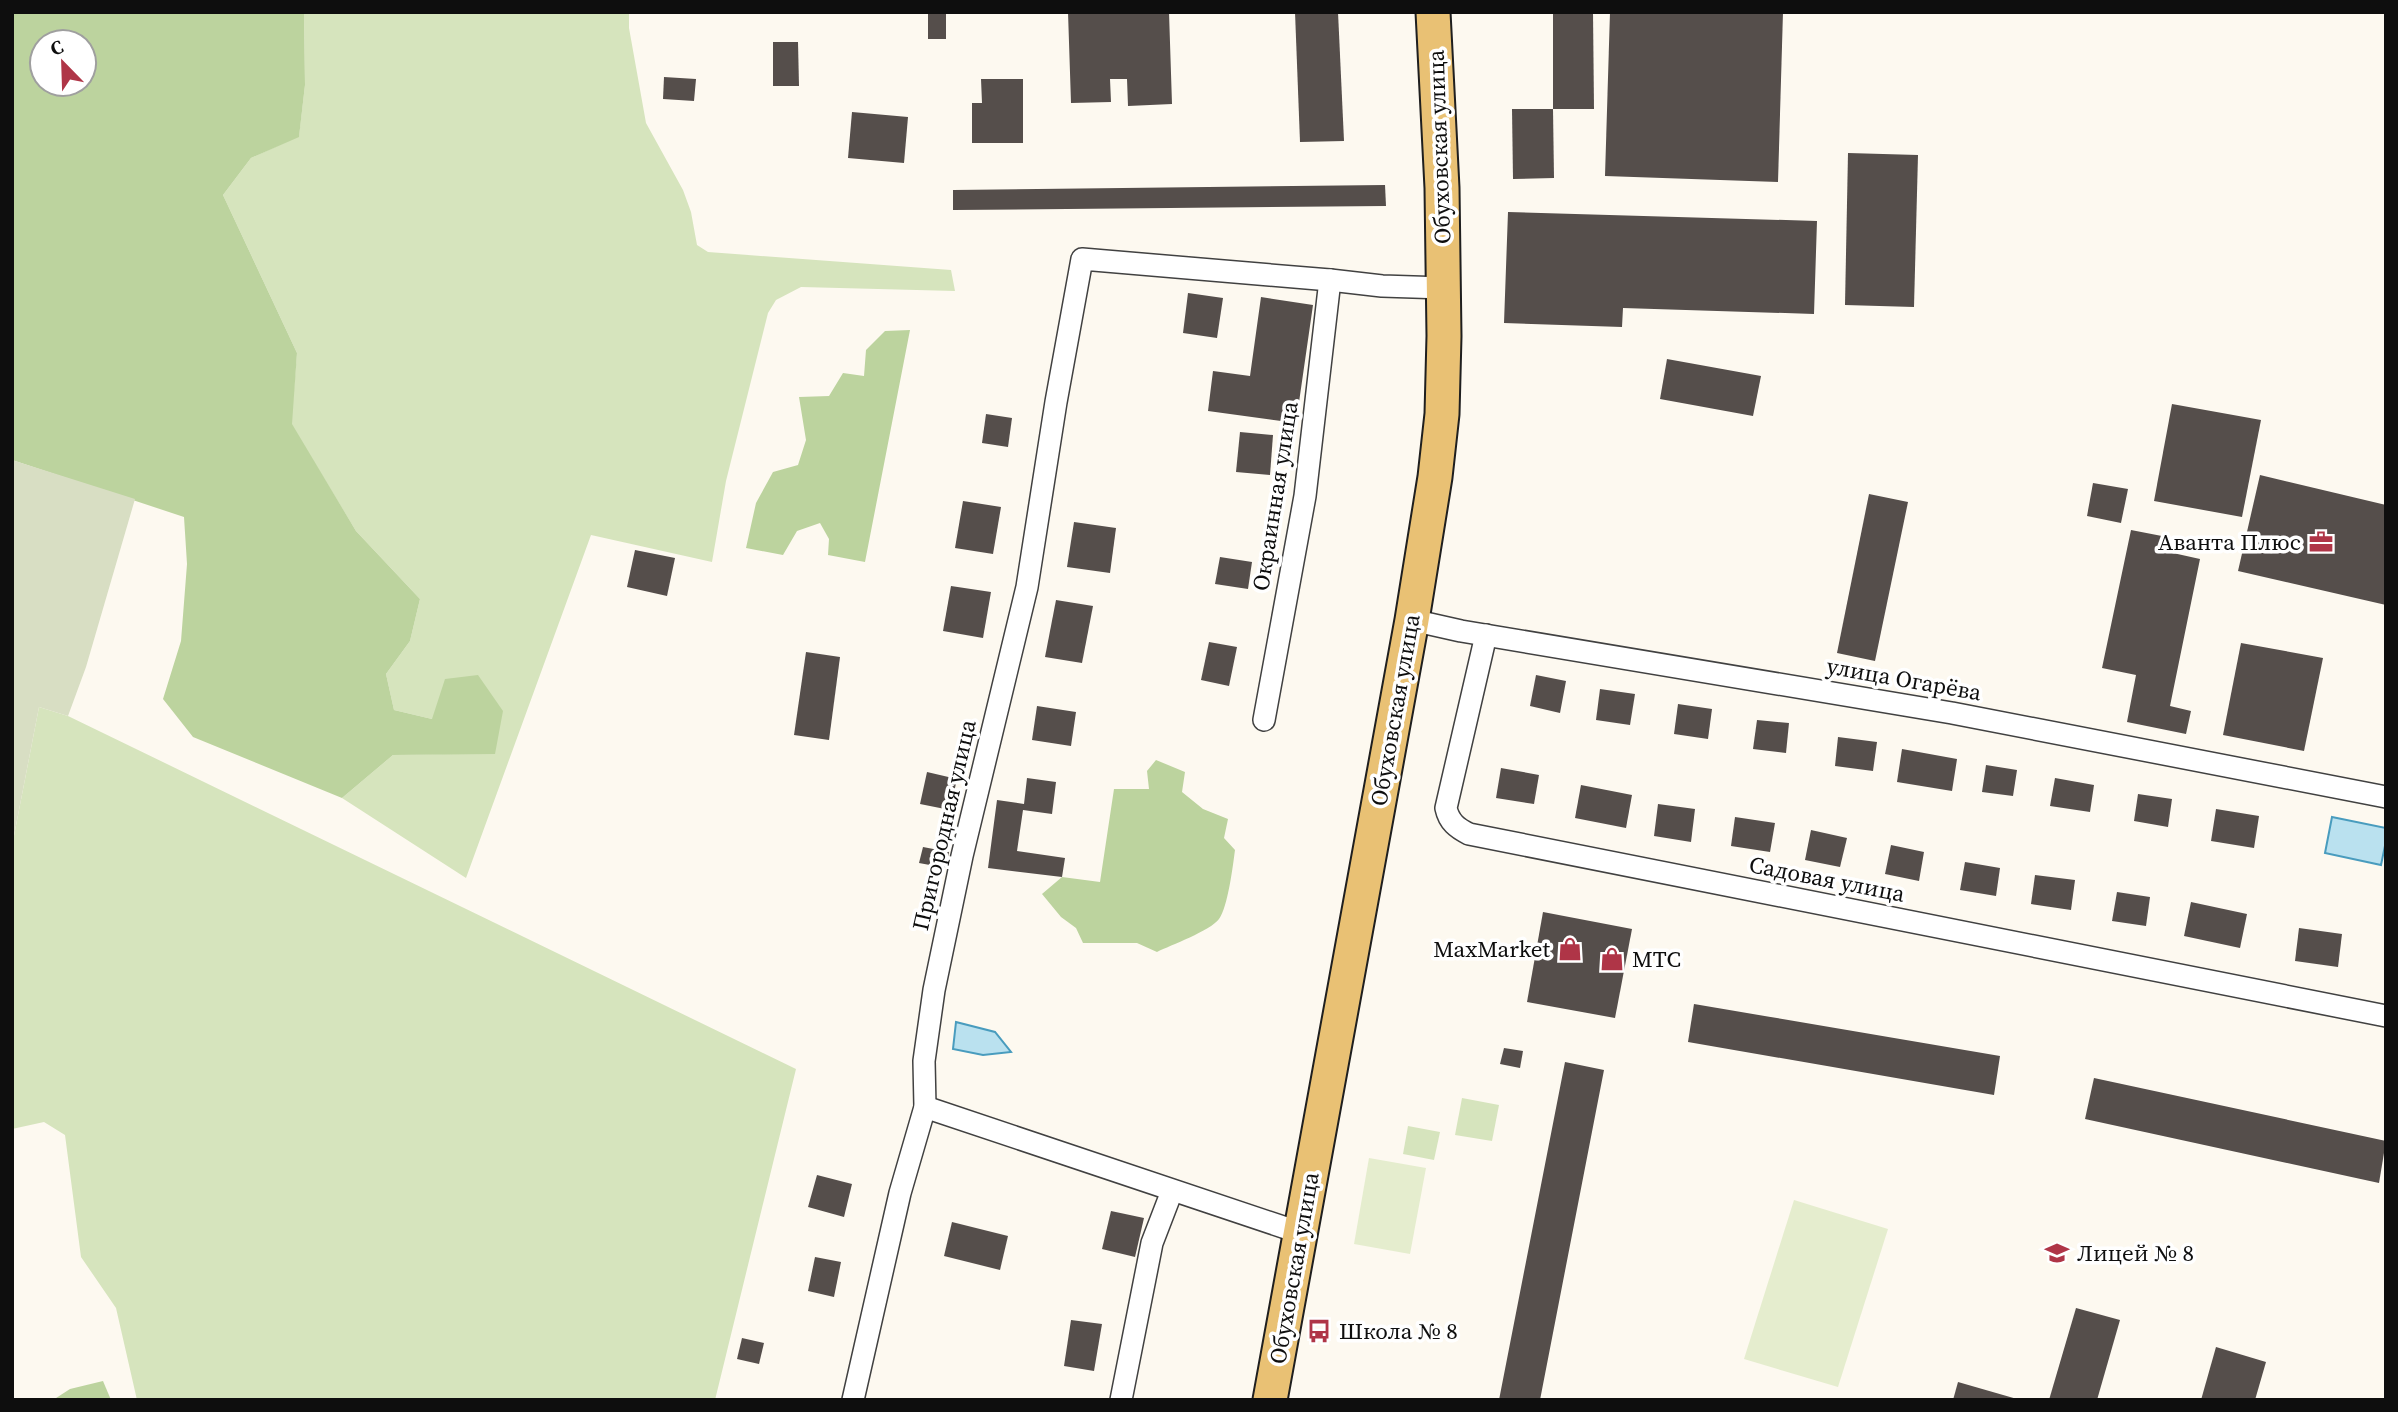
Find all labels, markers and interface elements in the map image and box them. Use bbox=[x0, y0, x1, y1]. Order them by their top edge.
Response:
north arrow bbox=[28, 28, 98, 98]
text: С bbox=[46, 33, 67, 62]
street label: Обуховская улица bbox=[1420, 49, 1458, 245]
street label: Окраинная улица bbox=[1244, 399, 1306, 593]
place label: Аванта Плюс bbox=[2158, 526, 2301, 558]
office icon: Аванта Плюс bbox=[2307, 528, 2335, 556]
street label: Обуховская улица bbox=[1362, 611, 1428, 808]
street label: улица Огарёва bbox=[1824, 650, 1984, 708]
street label: Пригородная улица bbox=[904, 716, 984, 933]
street label: Садовая улица bbox=[1746, 848, 1908, 910]
place label: MaxMarket bbox=[1433, 933, 1551, 965]
shop icon: MaxMarket bbox=[1556, 935, 1584, 963]
place label: МТС bbox=[1632, 943, 1681, 975]
shop icon: МТС bbox=[1598, 945, 1626, 973]
street label: Обуховская улица bbox=[1261, 1169, 1327, 1366]
place label: Лицей № 8 bbox=[2077, 1237, 2194, 1269]
school or university icon: Лицей № 8 bbox=[2043, 1239, 2071, 1267]
place label: Школа № 8 bbox=[1339, 1315, 1458, 1347]
bus stop icon: Школа № 8 bbox=[1305, 1317, 1333, 1345]

